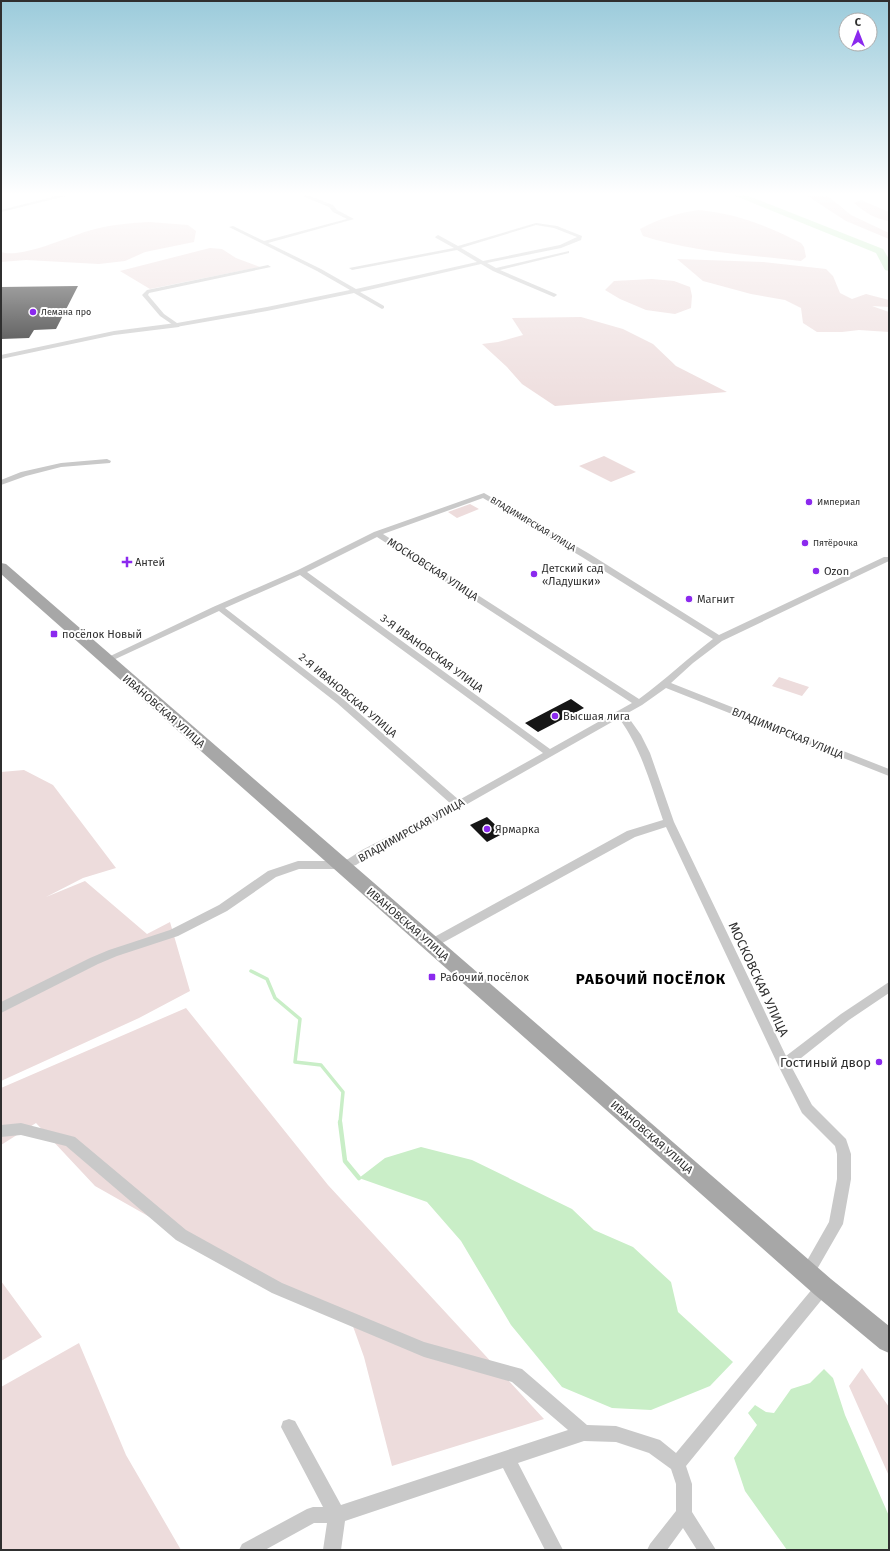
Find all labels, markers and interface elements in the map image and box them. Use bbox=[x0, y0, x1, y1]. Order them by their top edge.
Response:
north arrow bbox=[838, 12, 878, 52]
text: С bbox=[855, 16, 862, 29]
marker: Лемана про bbox=[28, 307, 38, 317]
place label: Лемана про bbox=[41, 307, 91, 317]
street label: ВЛАДИМИРСКАЯ УЛИЦА bbox=[489, 495, 578, 554]
marker: Империал bbox=[804, 497, 814, 507]
place label: Империал bbox=[817, 497, 860, 507]
street label: МОСКОВСКАЯ УЛИЦА bbox=[385, 535, 481, 604]
marker: Пятёрочка bbox=[800, 538, 810, 548]
place label: Пятёрочка bbox=[813, 538, 858, 548]
place label: Антей bbox=[135, 556, 165, 569]
marker: Антей bbox=[122, 557, 132, 567]
place label: Детский сад «Ладушки» bbox=[541, 562, 603, 588]
place label: Ozon bbox=[824, 565, 849, 578]
marker: Ozon bbox=[811, 566, 821, 576]
marker: Детский сад «Ладушки» bbox=[529, 569, 539, 579]
place label: Магнит bbox=[697, 593, 734, 606]
marker: Магнит bbox=[684, 594, 694, 604]
street label: 3-Я ИВАНОВСКАЯ УЛИЦА bbox=[378, 612, 486, 696]
place label: посёлок Новый bbox=[62, 628, 142, 641]
marker: посёлок Новый bbox=[49, 629, 59, 639]
street label: 2-Я ИВАНОВСКАЯ УЛИЦА bbox=[296, 651, 400, 741]
street label: ИВАНОВСКАЯ УЛИЦА bbox=[120, 672, 208, 751]
street label: ВЛАДИМИРСКАЯ УЛИЦА bbox=[730, 705, 846, 762]
place label: Высшая лига bbox=[563, 710, 630, 723]
marker: Высшая лига bbox=[550, 711, 560, 721]
street label: ВЛАДИМИРСКАЯ УЛИЦА bbox=[356, 795, 467, 865]
place label: Ярмарка bbox=[495, 823, 540, 836]
marker: Ярмарка bbox=[482, 824, 492, 834]
street label: ИВАНОВСКАЯ УЛИЦА bbox=[364, 885, 452, 964]
street label: МОСКОВСКАЯ УЛИЦА bbox=[725, 920, 792, 1039]
district label: РАБОЧИЙ ПОСЁЛОК bbox=[576, 970, 726, 988]
place label: Рабочий посёлок bbox=[440, 971, 529, 984]
marker: Рабочий посёлок bbox=[427, 972, 437, 982]
place label: Гостиный двор bbox=[780, 1055, 871, 1070]
marker: Гостиный двор bbox=[874, 1057, 884, 1067]
street label: ИВАНОВСКАЯ УЛИЦА bbox=[608, 1098, 696, 1177]

